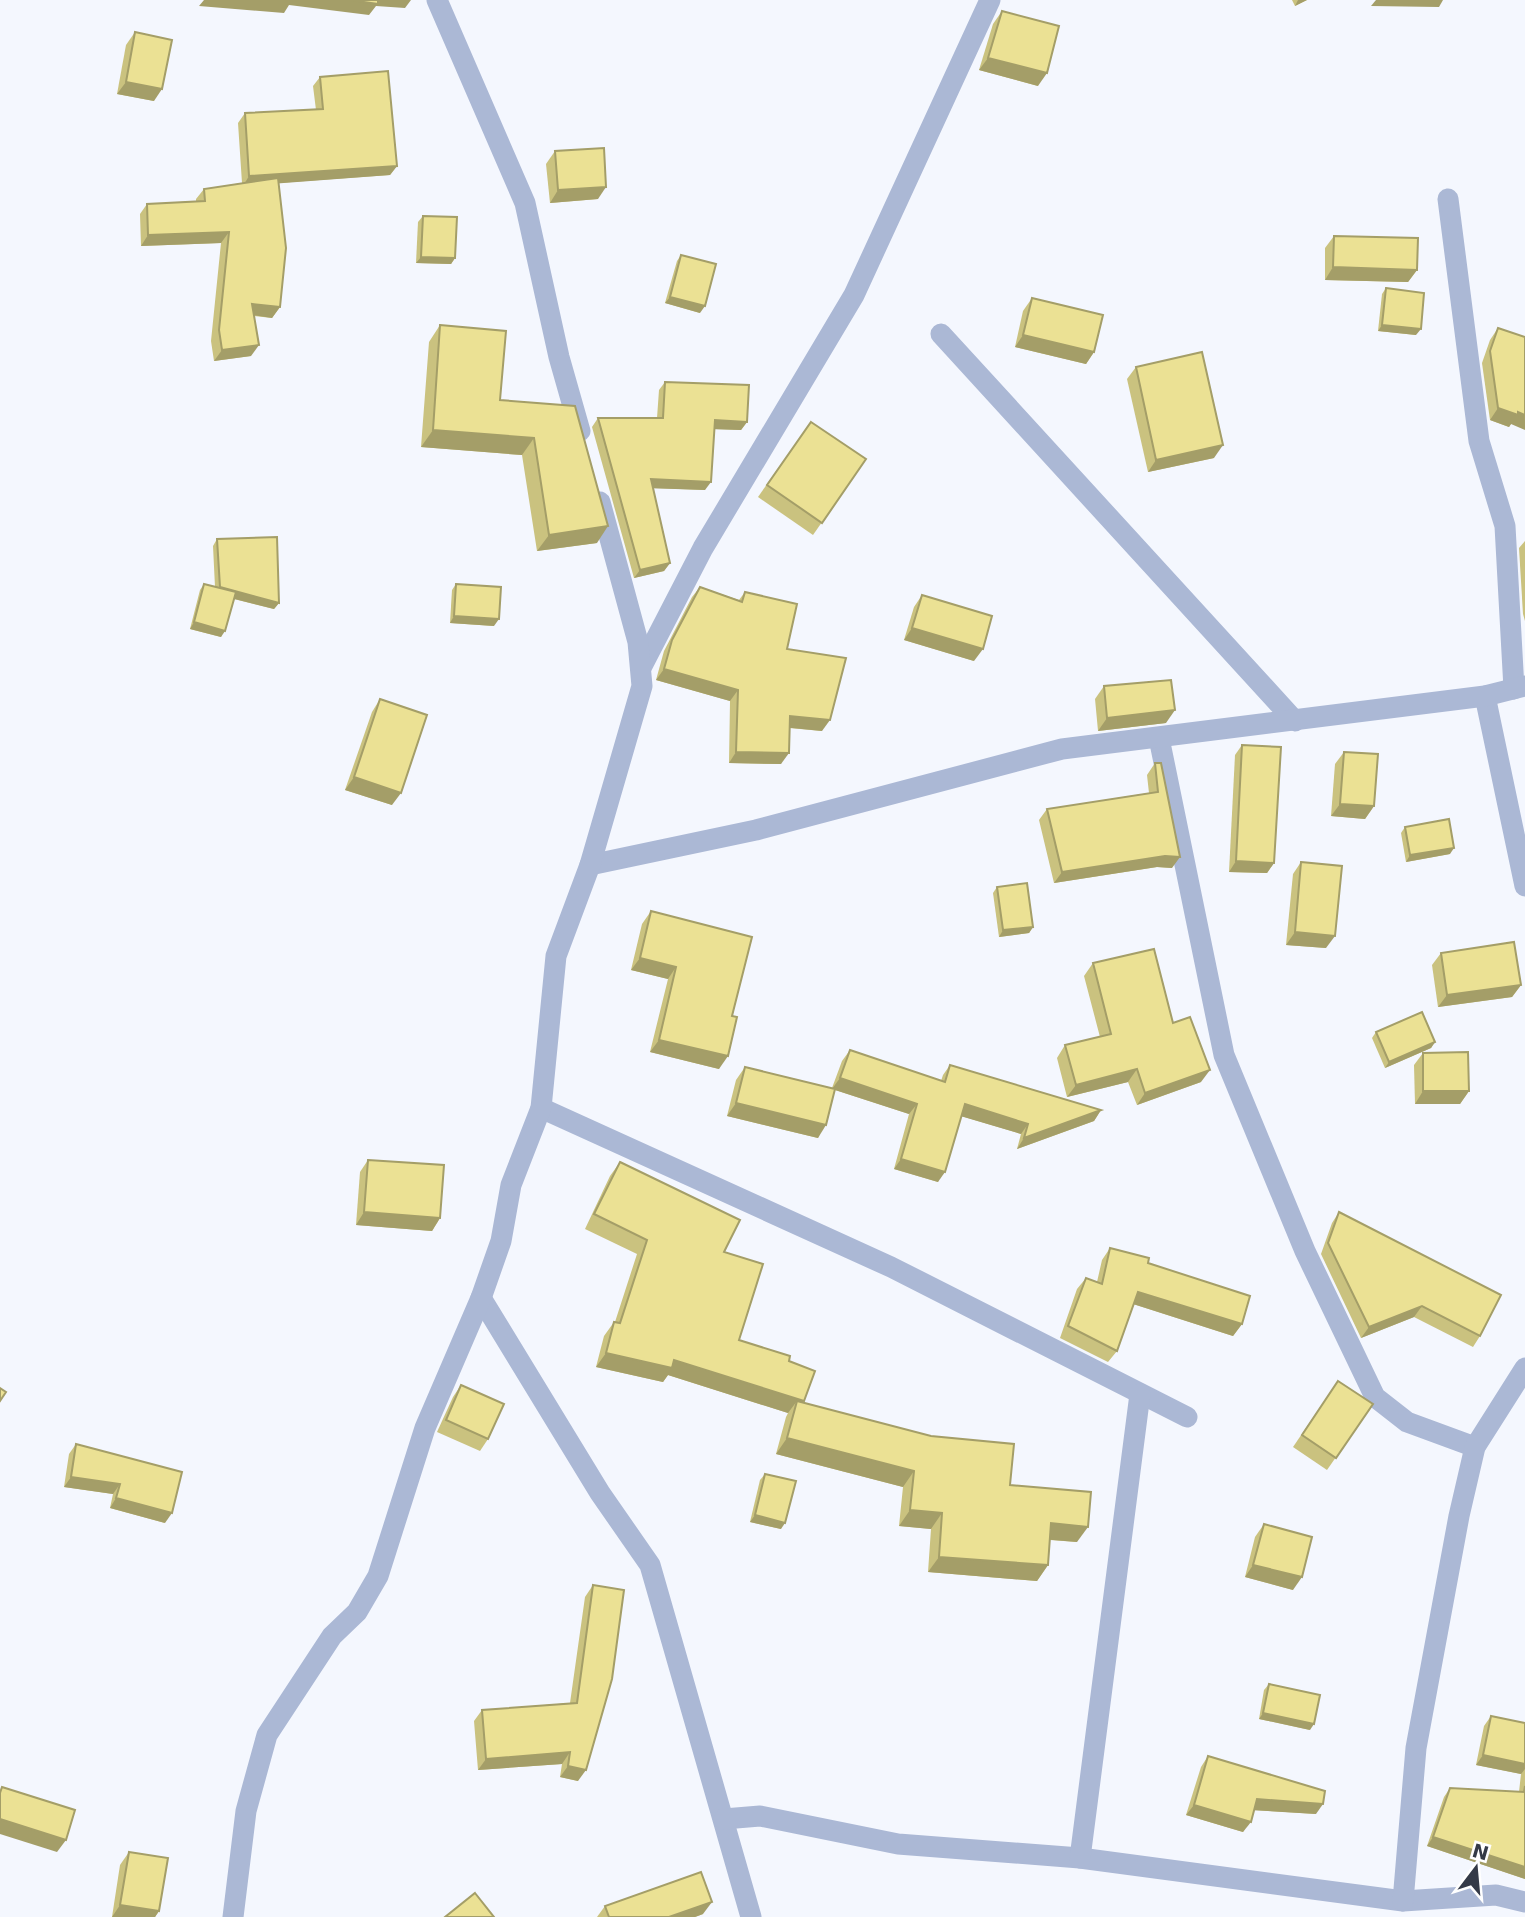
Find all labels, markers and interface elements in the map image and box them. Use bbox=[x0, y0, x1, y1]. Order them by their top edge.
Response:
north arrow bbox=[1441, 1833, 1511, 1903]
text: N bbox=[1470, 1839, 1491, 1864]

